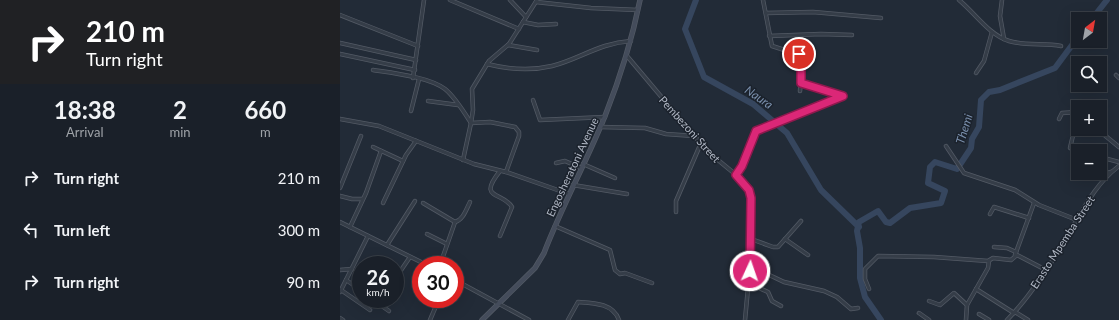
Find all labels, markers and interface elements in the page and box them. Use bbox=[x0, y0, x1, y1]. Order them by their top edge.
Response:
north arrow bbox=[1071, 12, 1107, 48]
map controls bbox=[1071, 12, 1107, 180]
text: 210 m bbox=[86, 14, 165, 48]
icon: right bbox=[20, 16, 72, 68]
pin bbox=[782, 37, 816, 71]
icon: arrive bbox=[788, 43, 810, 65]
text: Turn right bbox=[86, 48, 163, 70]
button: search bbox=[1071, 56, 1107, 92]
water label: Naura bbox=[742, 82, 776, 112]
street label: Pembezoni Street bbox=[657, 93, 723, 165]
text: 18:38 bbox=[54, 95, 116, 124]
text: 2 bbox=[173, 95, 187, 124]
text: 660 bbox=[244, 95, 286, 124]
button: + bbox=[1071, 100, 1107, 136]
water label: Themi bbox=[952, 112, 976, 146]
street label: Engosheratoni Avenue bbox=[543, 115, 601, 219]
text: Arrival bbox=[66, 124, 103, 140]
text: min bbox=[170, 124, 191, 140]
text: m bbox=[260, 124, 271, 140]
button: − bbox=[1071, 144, 1107, 180]
icon: right bbox=[20, 167, 42, 189]
text: Turn right bbox=[54, 169, 119, 187]
text: 210 m bbox=[278, 169, 320, 187]
street label: Erasto Mpemba Street bbox=[1027, 193, 1097, 291]
icon: left bbox=[20, 219, 42, 241]
text: Turn left bbox=[54, 221, 110, 239]
text: 300 m bbox=[278, 221, 320, 239]
position arrow bbox=[729, 250, 771, 292]
speed limit sign: 30 bbox=[412, 256, 464, 308]
text: 26 bbox=[366, 265, 390, 289]
icon: right bbox=[20, 271, 42, 293]
text: Turn right bbox=[54, 273, 119, 291]
text: 90 m bbox=[286, 273, 320, 291]
text: km/h bbox=[366, 286, 390, 298]

